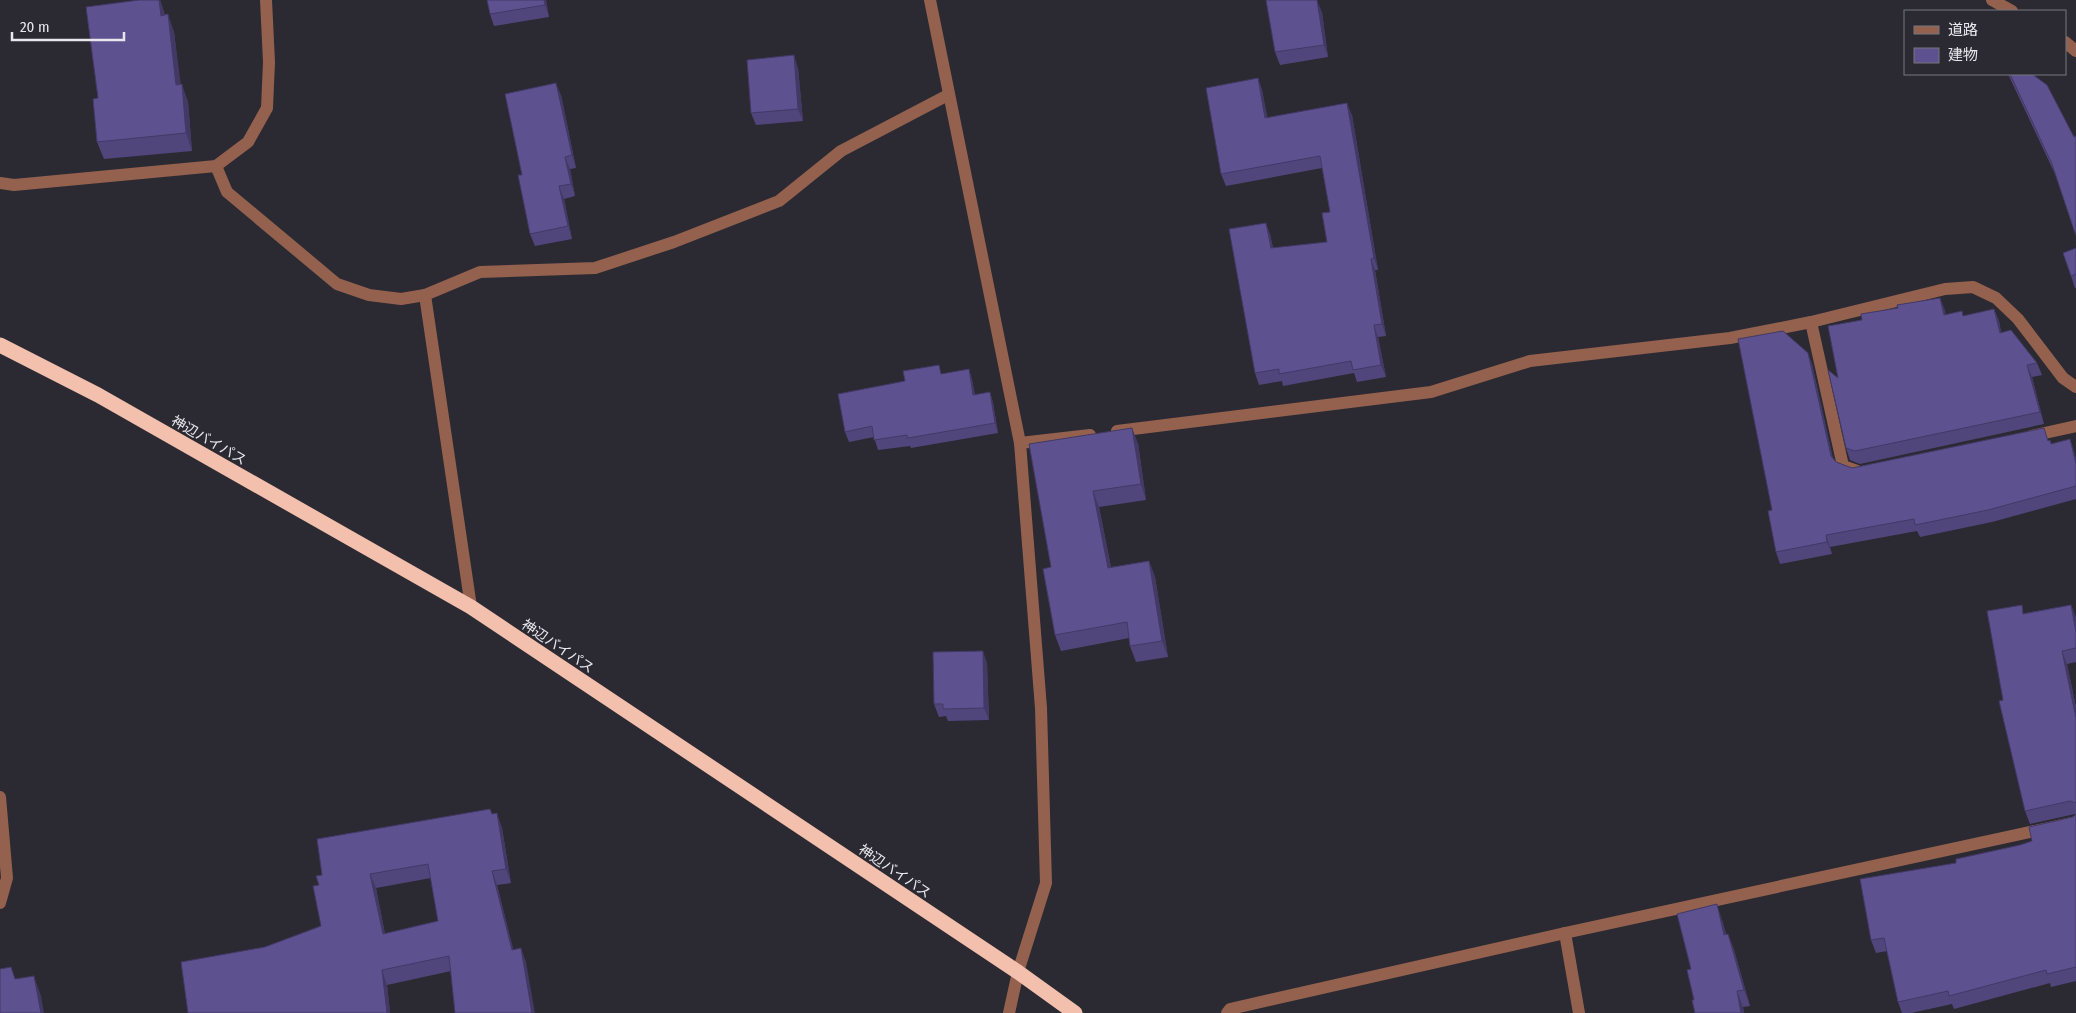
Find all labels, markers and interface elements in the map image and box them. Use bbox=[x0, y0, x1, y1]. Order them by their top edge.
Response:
scale bar bbox=[12, 10, 125, 42]
legend bbox=[1904, 10, 2066, 75]
text: 20 m bbox=[20, 18, 50, 36]
text: 道路 bbox=[1948, 21, 1978, 39]
text: 建物 bbox=[1948, 46, 1978, 64]
street label: 神辺バイパス bbox=[168, 412, 249, 469]
street label: 神辺バイパス bbox=[518, 616, 597, 677]
street label: 神辺バイパス bbox=[855, 841, 934, 902]

